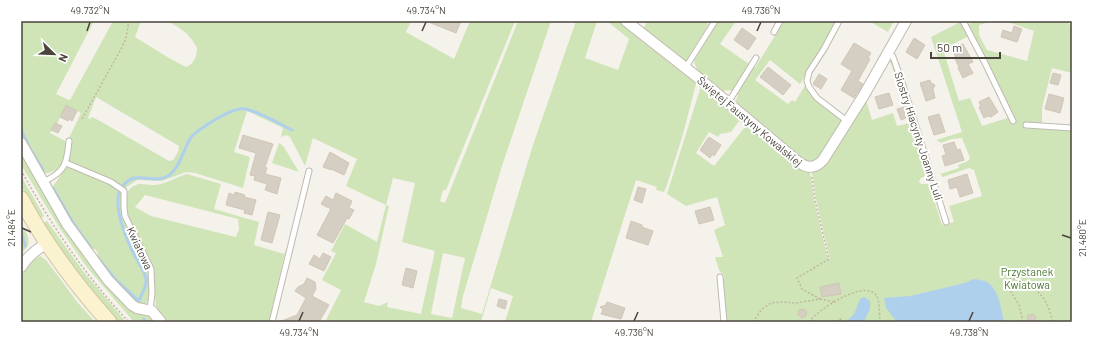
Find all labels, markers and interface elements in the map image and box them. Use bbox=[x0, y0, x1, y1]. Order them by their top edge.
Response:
text: 49.732°N bbox=[70, 4, 110, 16]
text: 49.734°N bbox=[406, 4, 446, 16]
text: 49.736°N bbox=[741, 4, 781, 16]
north arrow bbox=[34, 34, 74, 74]
scale bar bbox=[931, 34, 1000, 60]
text: 50 m bbox=[937, 40, 962, 54]
text: N bbox=[56, 52, 71, 64]
street label: Siostry Hiacynty Joanny Luli bbox=[892, 70, 946, 202]
street label: Świętej Faustyny Kowalskiej bbox=[695, 73, 805, 169]
text: 21.484°E bbox=[5, 209, 17, 247]
text: 21.480°E bbox=[1076, 219, 1088, 257]
street label: Kwiatowa bbox=[124, 224, 156, 272]
park label: Przystanek Kwiatowa bbox=[1001, 265, 1054, 291]
text: 49.734°N bbox=[279, 326, 319, 338]
text: 49.736°N bbox=[614, 326, 654, 338]
text: 49.738°N bbox=[949, 326, 989, 338]

